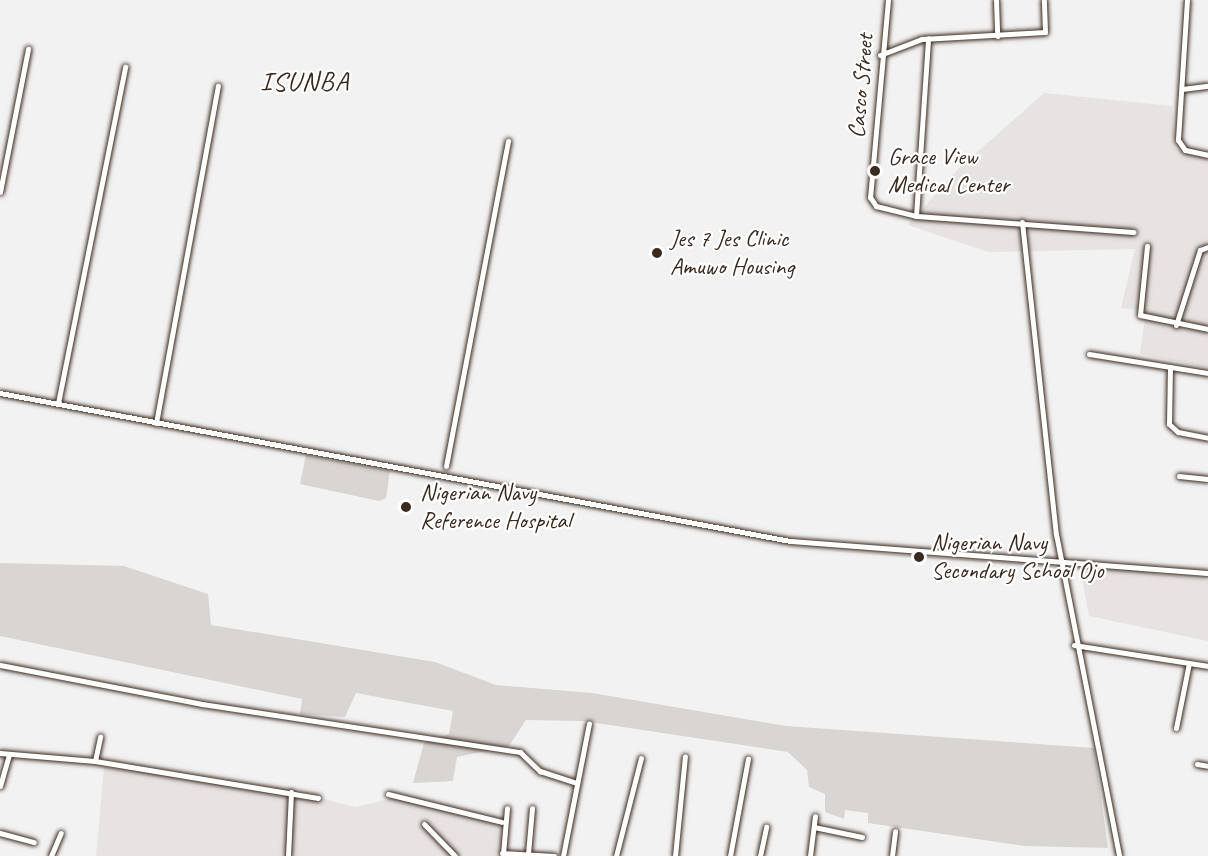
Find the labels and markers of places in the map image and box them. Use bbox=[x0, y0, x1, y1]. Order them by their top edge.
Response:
place label: Grace View Medical Center bbox=[888, 143, 1009, 199]
marker: Grace View Medical Center bbox=[866, 162, 884, 180]
place label: Jes 7 Jes Clinic Amuwo Housing bbox=[670, 225, 794, 281]
marker: Jes 7 Jes Clinic Amuwo Housing bbox=[648, 244, 666, 262]
place label: Nigerian Navy Reference Hospital bbox=[420, 479, 570, 535]
marker: Nigerian Navy Reference Hospital bbox=[397, 498, 415, 516]
place label: Nigerian Navy Secondary School Ojo bbox=[931, 529, 1103, 585]
marker: Nigerian Navy Secondary School Ojo bbox=[912, 550, 926, 564]

